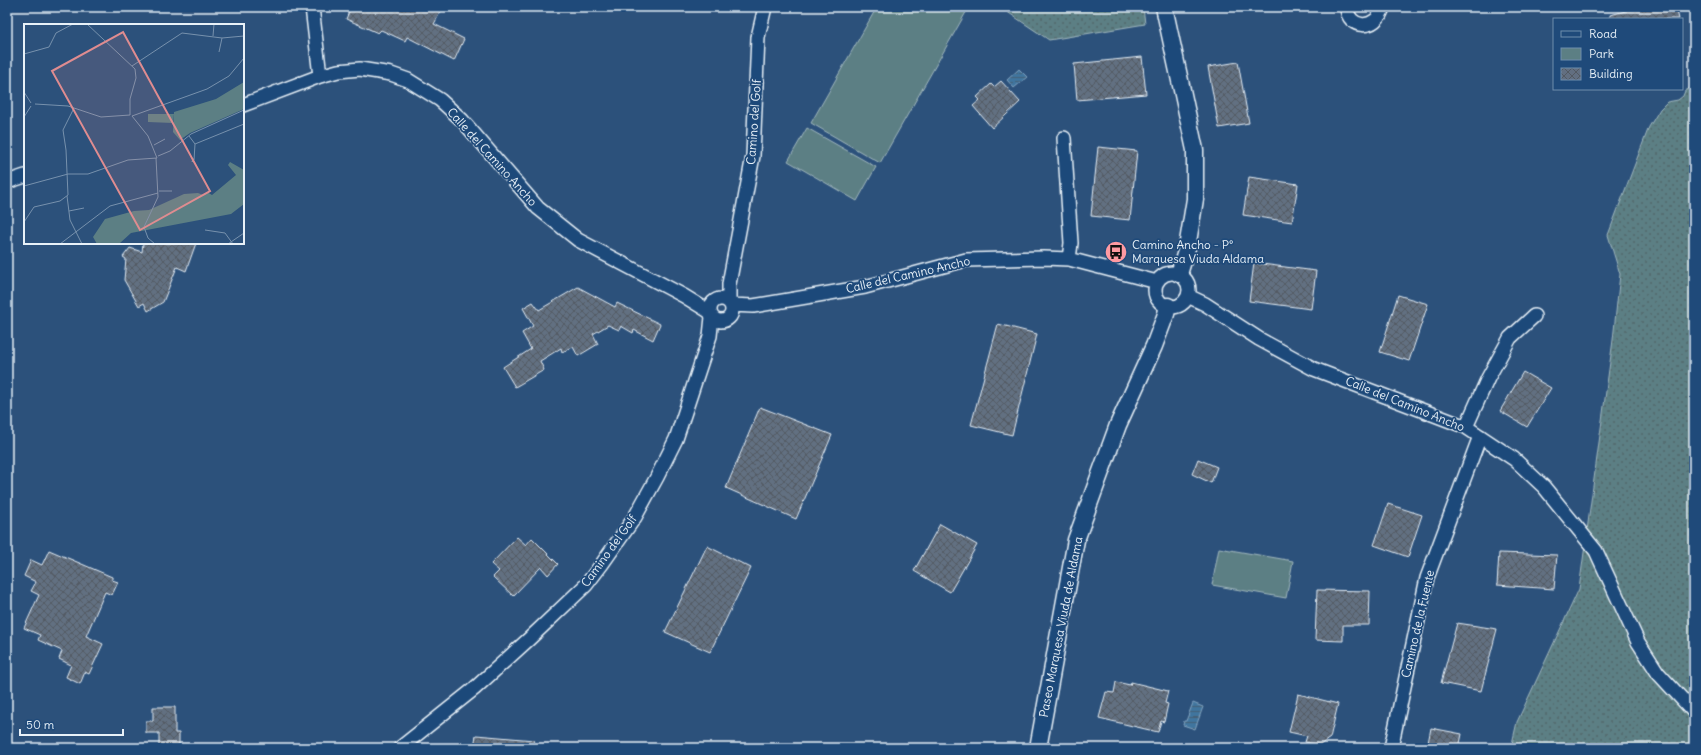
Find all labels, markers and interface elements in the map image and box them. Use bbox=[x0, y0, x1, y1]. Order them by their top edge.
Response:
legend bbox=[1553, 18, 1683, 90]
inset map bbox=[24, 24, 244, 244]
text: Road bbox=[1589, 26, 1617, 41]
text: Park bbox=[1589, 46, 1614, 61]
text: Building bbox=[1589, 66, 1633, 81]
street label: Camino del Golf bbox=[743, 78, 764, 165]
street label: Calle del Camino Ancho bbox=[444, 104, 541, 209]
place label: Camino Ancho - Pº Marquesa Viuda Aldama bbox=[1132, 237, 1264, 266]
bus stop icon: Camino Ancho - Pº Marquesa Viuda Aldama bbox=[1103, 239, 1129, 265]
street label: Calle del Camino Ancho bbox=[844, 253, 972, 296]
street label: Calle del Camino Ancho bbox=[1343, 373, 1467, 434]
street label: Camino del Golf bbox=[577, 511, 640, 590]
street label: Paseo Marquesa Viuda de Aldama bbox=[1036, 535, 1085, 718]
street label: Camino de la Fuente bbox=[1398, 569, 1437, 679]
scale bar bbox=[20, 711, 123, 737]
text: 50 m bbox=[26, 717, 55, 732]

